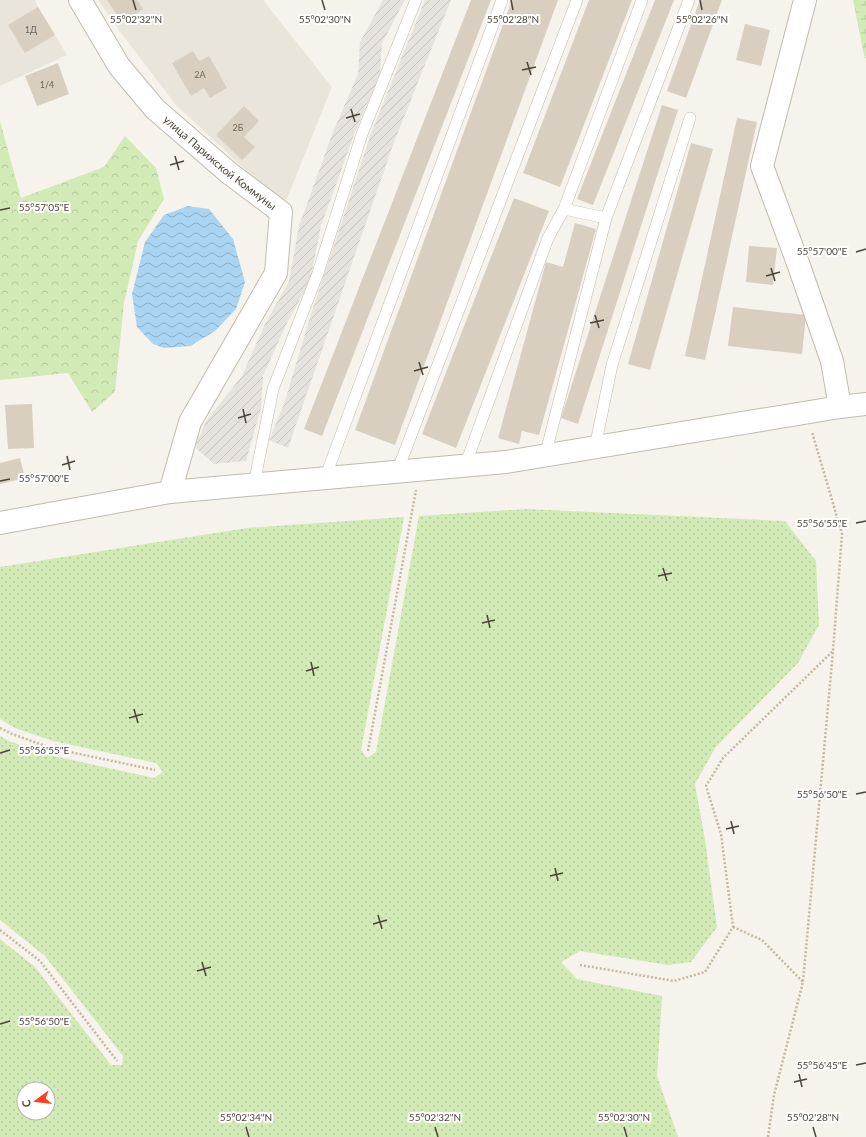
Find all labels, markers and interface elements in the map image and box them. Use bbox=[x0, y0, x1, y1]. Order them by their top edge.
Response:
text: 55°02'32"N bbox=[110, 13, 162, 25]
text: 55°02'30"N bbox=[299, 13, 351, 25]
text: 55°02'28"N bbox=[487, 13, 539, 25]
text: 55°02'26"N bbox=[676, 13, 728, 25]
house number: 1Д bbox=[25, 24, 37, 35]
house number: 2А bbox=[194, 69, 207, 80]
house number: 1/4 bbox=[40, 79, 54, 90]
street label: улица Парижской Коммуны bbox=[161, 112, 279, 212]
house number: 2Б bbox=[233, 122, 244, 133]
text: 55°57'05"E bbox=[19, 201, 69, 213]
text: 55°57'00"E bbox=[797, 245, 847, 257]
text: 55°57'00"E bbox=[19, 472, 69, 484]
text: 55°56'55"E bbox=[797, 517, 847, 529]
text: 55°56'55"E bbox=[19, 744, 69, 756]
text: 55°56'50"E bbox=[797, 788, 847, 800]
text: 55°56'50"E bbox=[19, 1015, 69, 1027]
text: 55°56'45"E bbox=[797, 1059, 847, 1071]
north arrow bbox=[16, 1081, 56, 1121]
text: С bbox=[18, 1098, 33, 1109]
text: 55°02'34"N bbox=[220, 1111, 272, 1123]
text: 55°02'32"N bbox=[409, 1111, 461, 1123]
text: 55°02'30"N bbox=[598, 1111, 650, 1123]
text: 55°02'28"N bbox=[787, 1111, 839, 1123]

